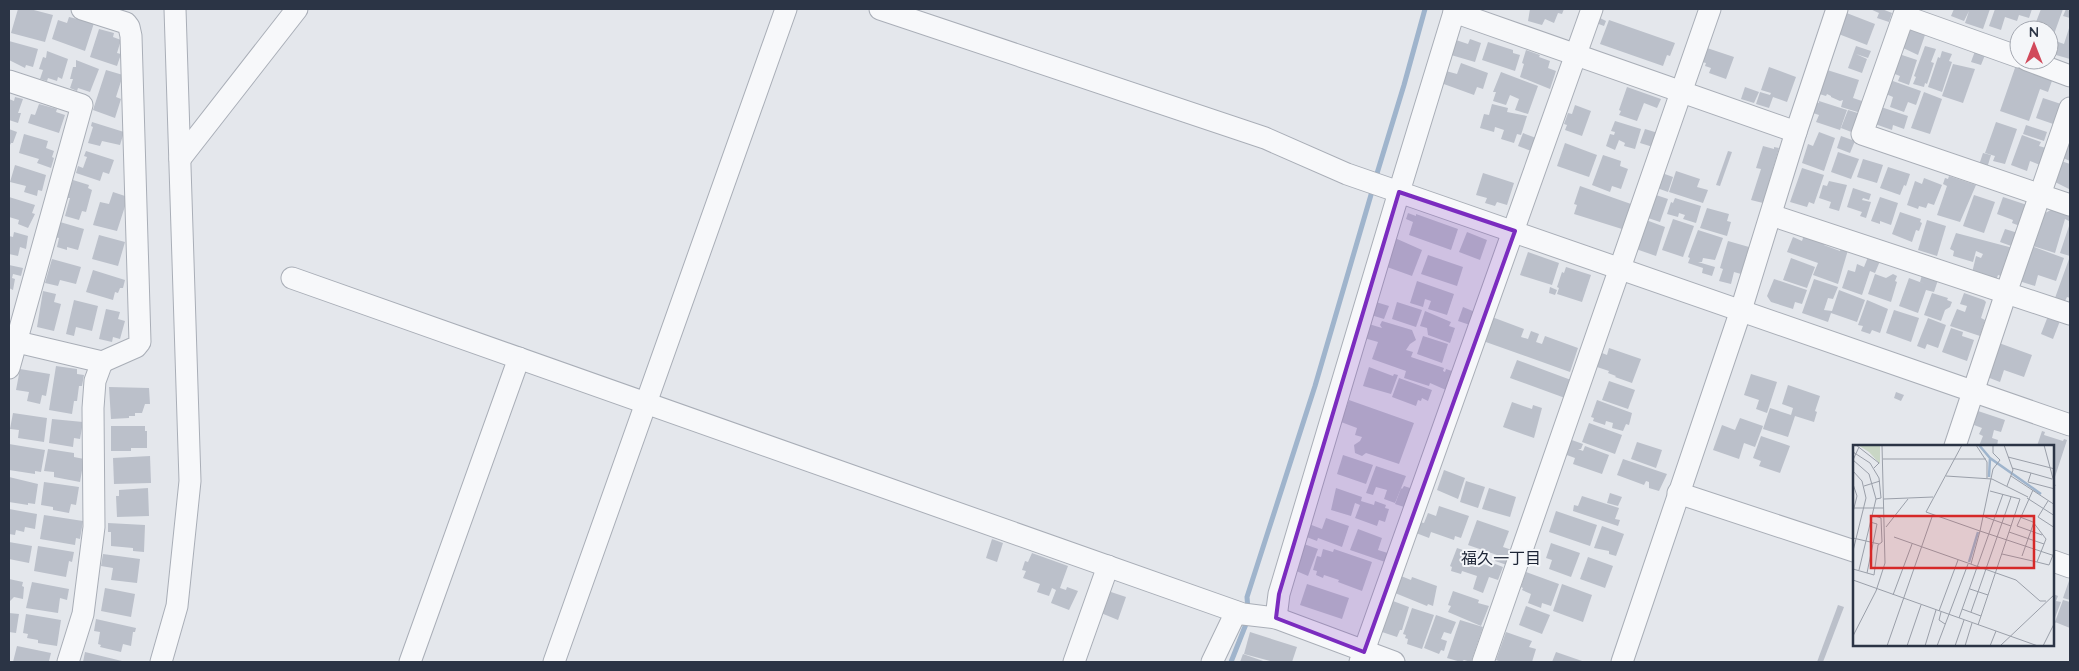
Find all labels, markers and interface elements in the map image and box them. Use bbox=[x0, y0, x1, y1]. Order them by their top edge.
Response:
north arrow bbox=[2009, 20, 2059, 70]
text: N bbox=[2029, 23, 2039, 41]
inset map bbox=[1853, 445, 2054, 646]
district label: 福久一丁目 bbox=[1461, 548, 1541, 568]

